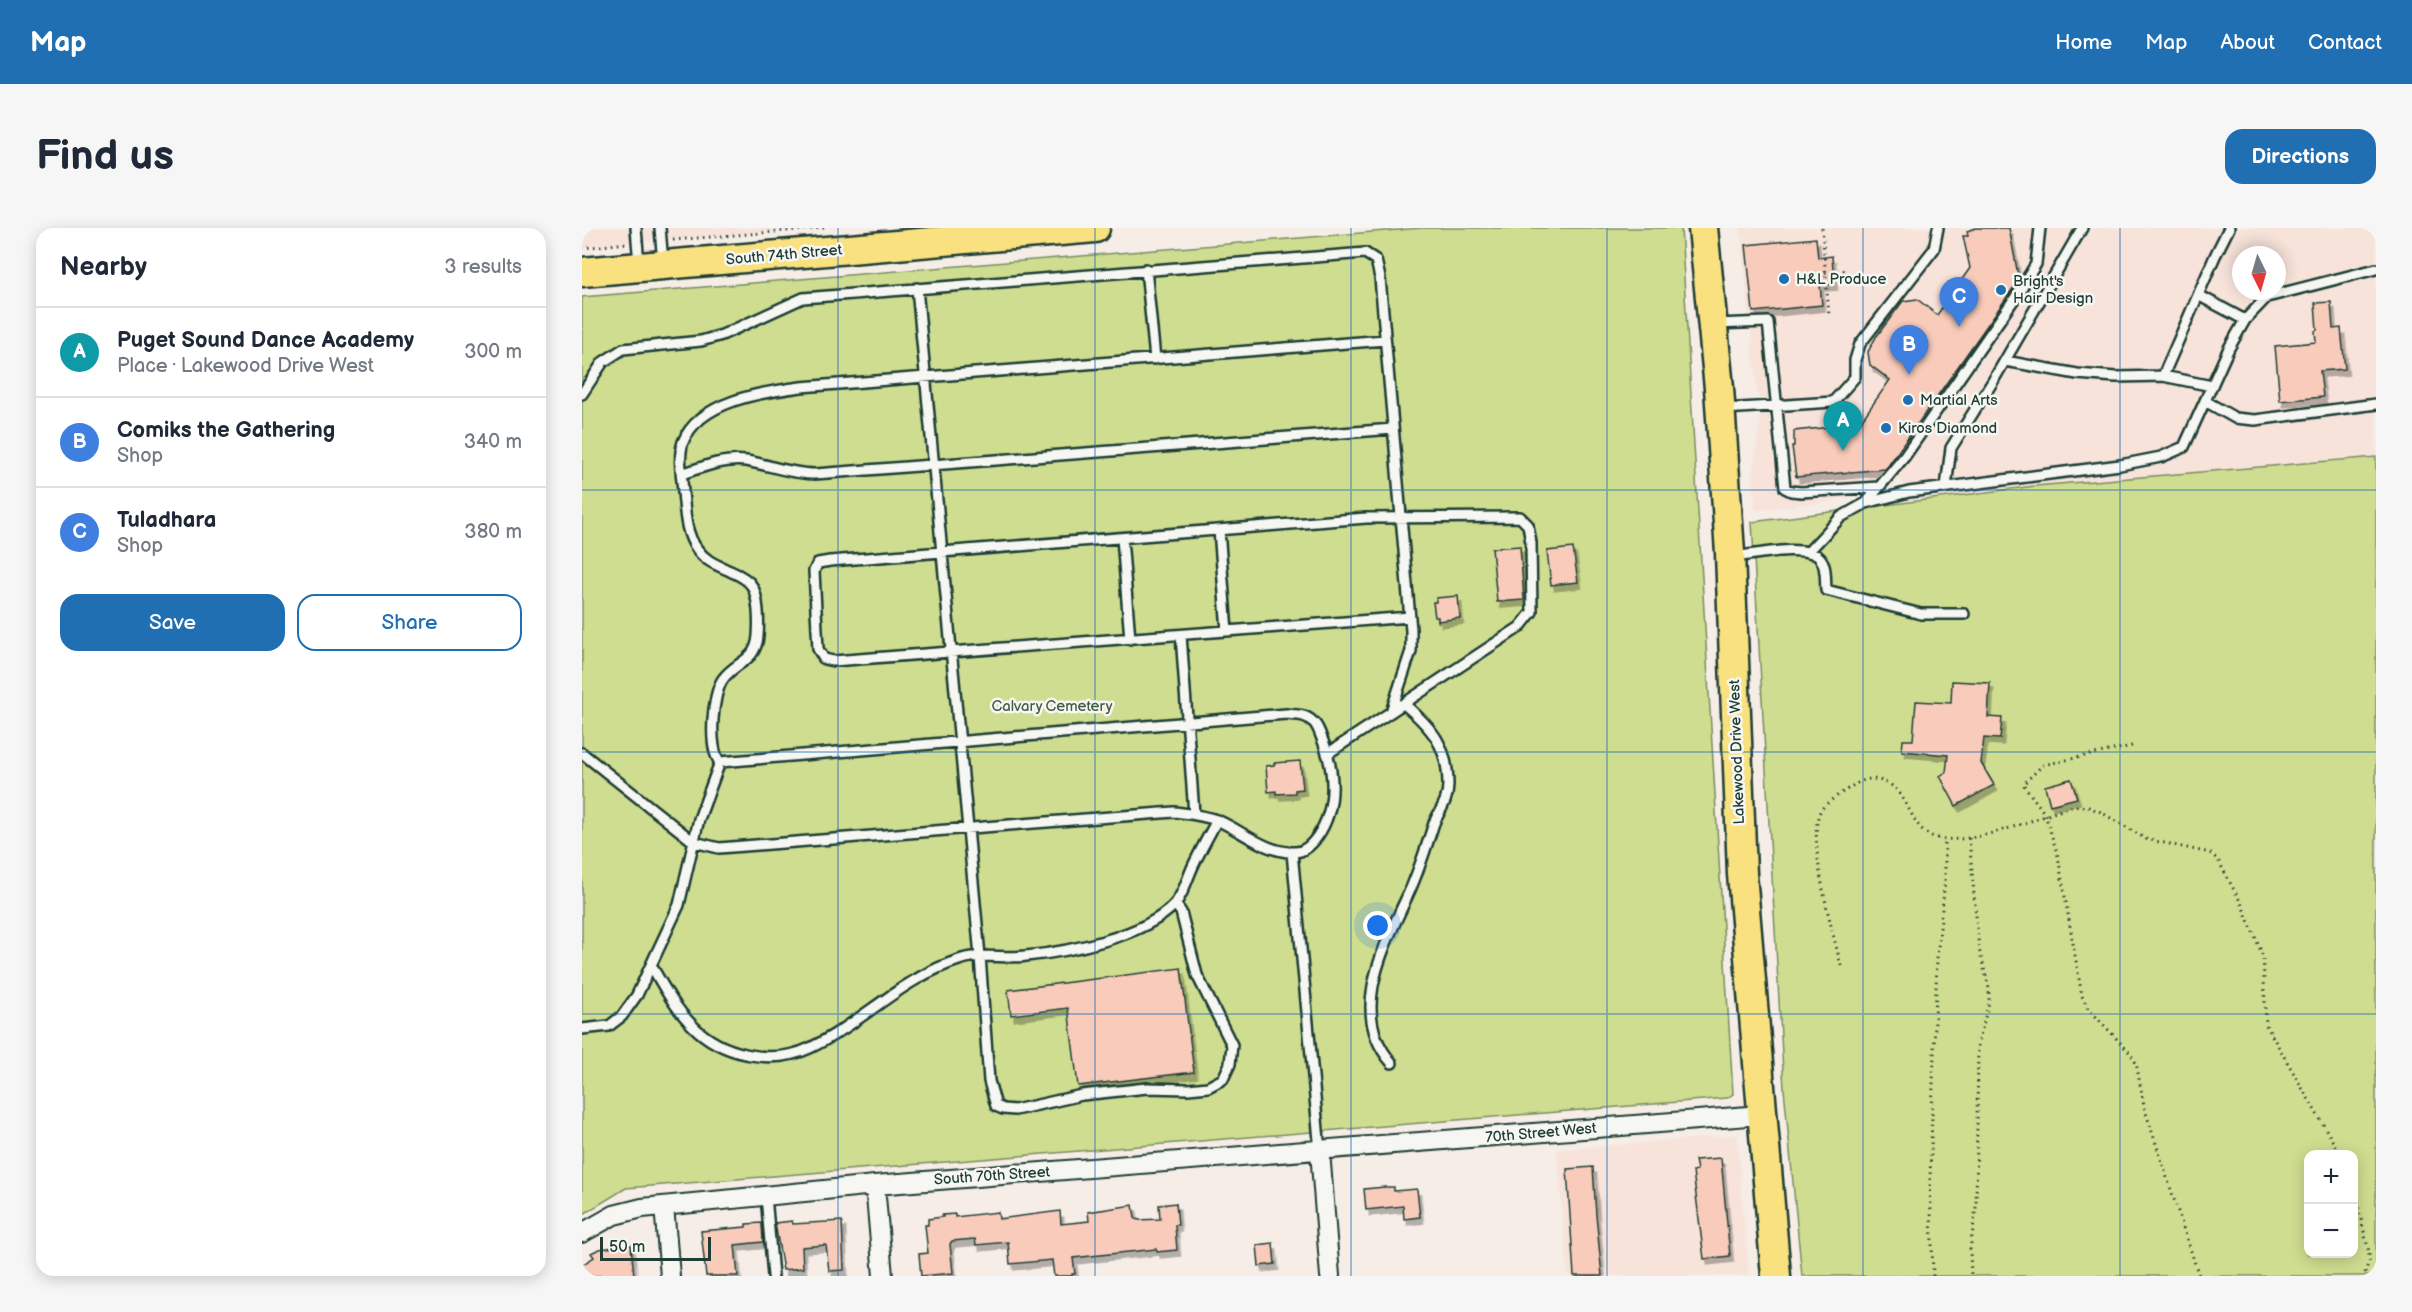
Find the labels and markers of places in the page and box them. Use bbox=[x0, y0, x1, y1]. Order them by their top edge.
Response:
place label: H&L Produce bbox=[1796, 270, 1887, 289]
marker: H&L Produce bbox=[1777, 272, 1791, 286]
place label: Bright's Hair Design bbox=[2013, 272, 2093, 308]
pin: C bbox=[1940, 278, 1978, 327]
marker: Bright's Hair Design bbox=[1994, 283, 2008, 297]
pin: B bbox=[1890, 326, 1928, 375]
place label: Martial Arts bbox=[1920, 391, 1998, 410]
marker: Martial Arts bbox=[1901, 393, 1915, 407]
pin: A bbox=[1824, 402, 1862, 451]
place label: Kiros Diamond bbox=[1898, 419, 1997, 438]
marker: Kiros Diamond bbox=[1879, 421, 1893, 435]

